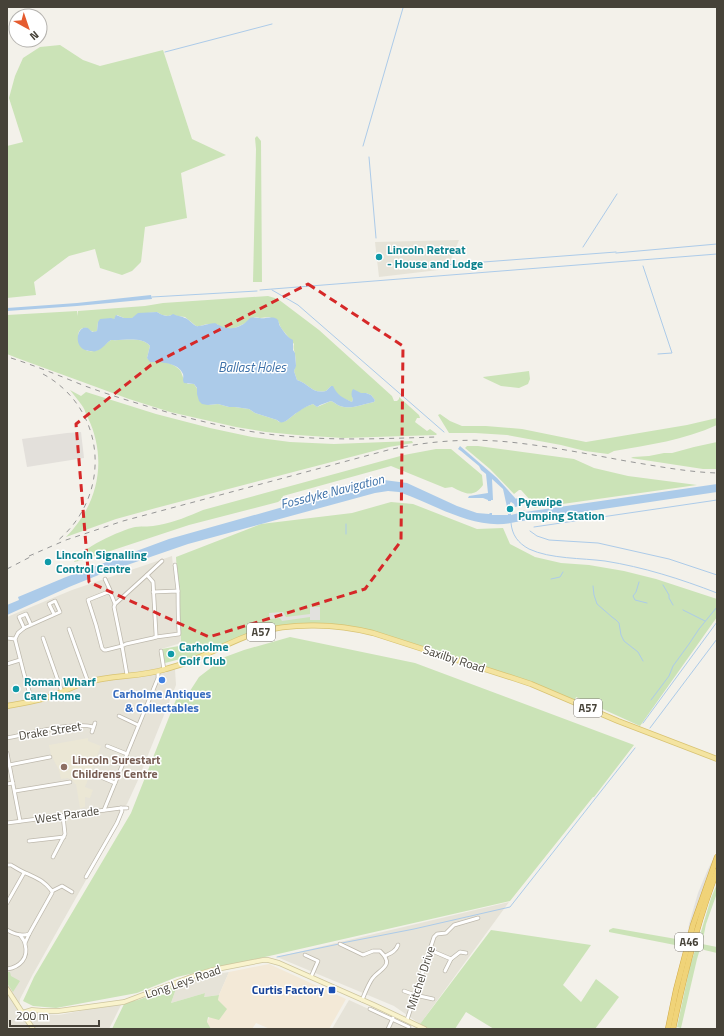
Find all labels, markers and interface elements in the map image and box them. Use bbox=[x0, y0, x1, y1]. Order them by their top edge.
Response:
north arrow bbox=[8, 8, 48, 48]
text: N bbox=[26, 27, 42, 44]
place label: Lincoln Retreat - House and Lodge bbox=[387, 240, 483, 273]
marker: Lincoln Retreat - House and Lodge bbox=[374, 252, 384, 262]
water label: Ballast Holes bbox=[218, 357, 287, 377]
water label: Fossdyke Navigation bbox=[278, 468, 386, 514]
place label: Pyewipe Pumping Station bbox=[518, 492, 605, 525]
marker: Pyewipe Pumping Station bbox=[505, 504, 515, 514]
place label: Lincoln Signalling Control Centre bbox=[56, 545, 148, 578]
marker: Lincoln Signalling Control Centre bbox=[43, 557, 53, 567]
road number: A57 bbox=[247, 623, 275, 641]
place label: Carholme Golf Club bbox=[179, 637, 229, 670]
street label: Saxilby Road bbox=[421, 640, 488, 677]
marker: Carholme Golf Club bbox=[166, 649, 176, 659]
place label: Roman Wharf Care Home bbox=[24, 672, 97, 705]
marker: Carholme Antiques & Collectables bbox=[157, 675, 167, 685]
marker: Roman Wharf Care Home bbox=[11, 684, 21, 694]
place label: Carholme Antiques & Collectables bbox=[113, 684, 212, 717]
road number: A57 bbox=[574, 699, 602, 717]
street label: Drake Street bbox=[17, 716, 83, 745]
place label: Lincoln Surestart Childrens Centre bbox=[72, 750, 161, 783]
marker: Lincoln Surestart Childrens Centre bbox=[59, 762, 69, 772]
street label: West Parade bbox=[34, 801, 100, 828]
road number: A46 bbox=[675, 933, 703, 951]
street label: Mitchel Drive bbox=[401, 943, 440, 1012]
street label: Long Leys Road bbox=[142, 960, 223, 1003]
place label: Curtis Factory bbox=[252, 980, 324, 999]
marker: Curtis Factory bbox=[327, 985, 337, 995]
scale bar bbox=[10, 1002, 99, 1028]
text: 200 m bbox=[16, 1006, 49, 1025]

